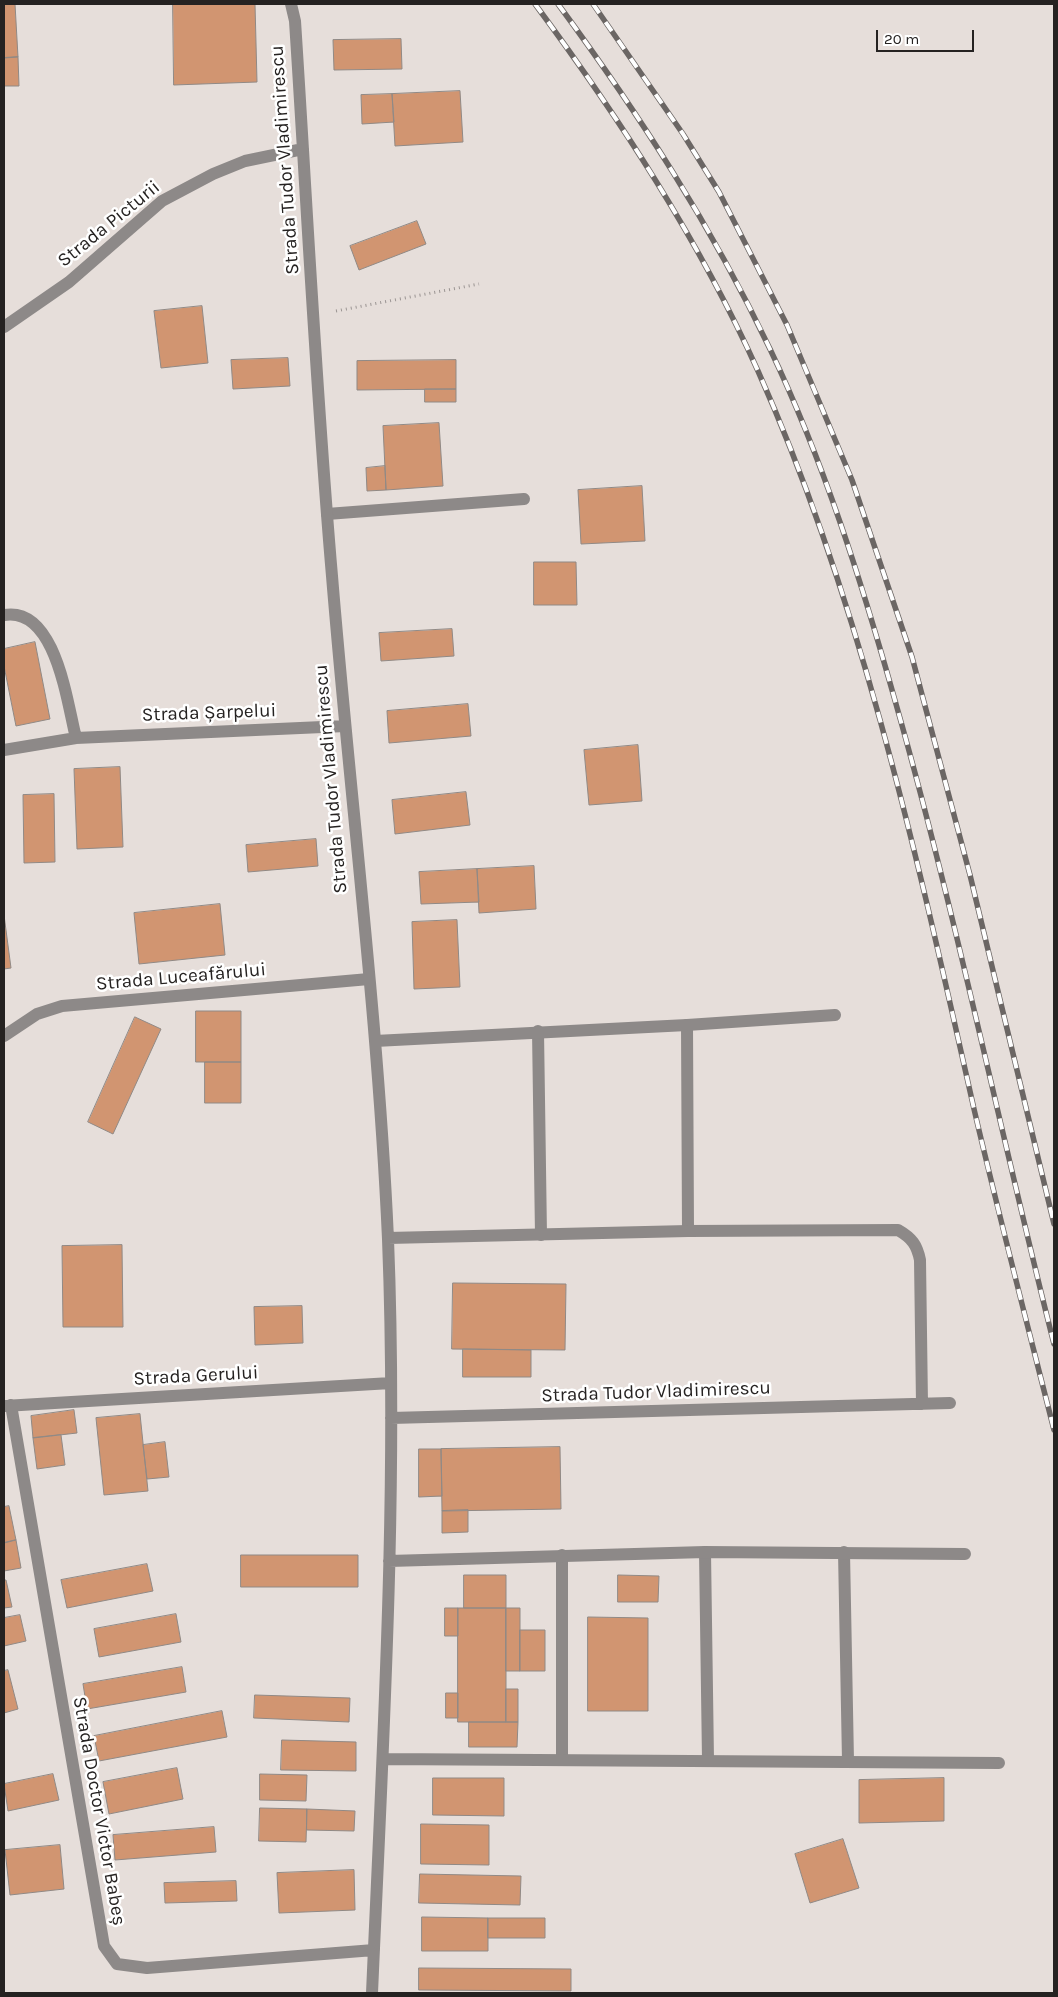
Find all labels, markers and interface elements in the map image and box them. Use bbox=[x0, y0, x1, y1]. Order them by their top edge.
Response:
scale bar bbox=[878, 20, 976, 52]
text: 20 m bbox=[884, 30, 919, 48]
street label: Strada Tudor Vladimirescu bbox=[266, 45, 304, 275]
street label: Strada Picturii bbox=[53, 176, 165, 272]
street label: Strada Tudor Vladimirescu bbox=[310, 664, 352, 894]
street label: Strada Șarpelui bbox=[141, 699, 277, 727]
street label: Strada Luceafărului bbox=[95, 958, 267, 996]
street label: Strada Gerului bbox=[133, 1361, 259, 1391]
street label: Strada Tudor Vladimirescu bbox=[541, 1377, 771, 1407]
street label: Strada Doctor Victor Babeș bbox=[68, 1695, 130, 1927]

